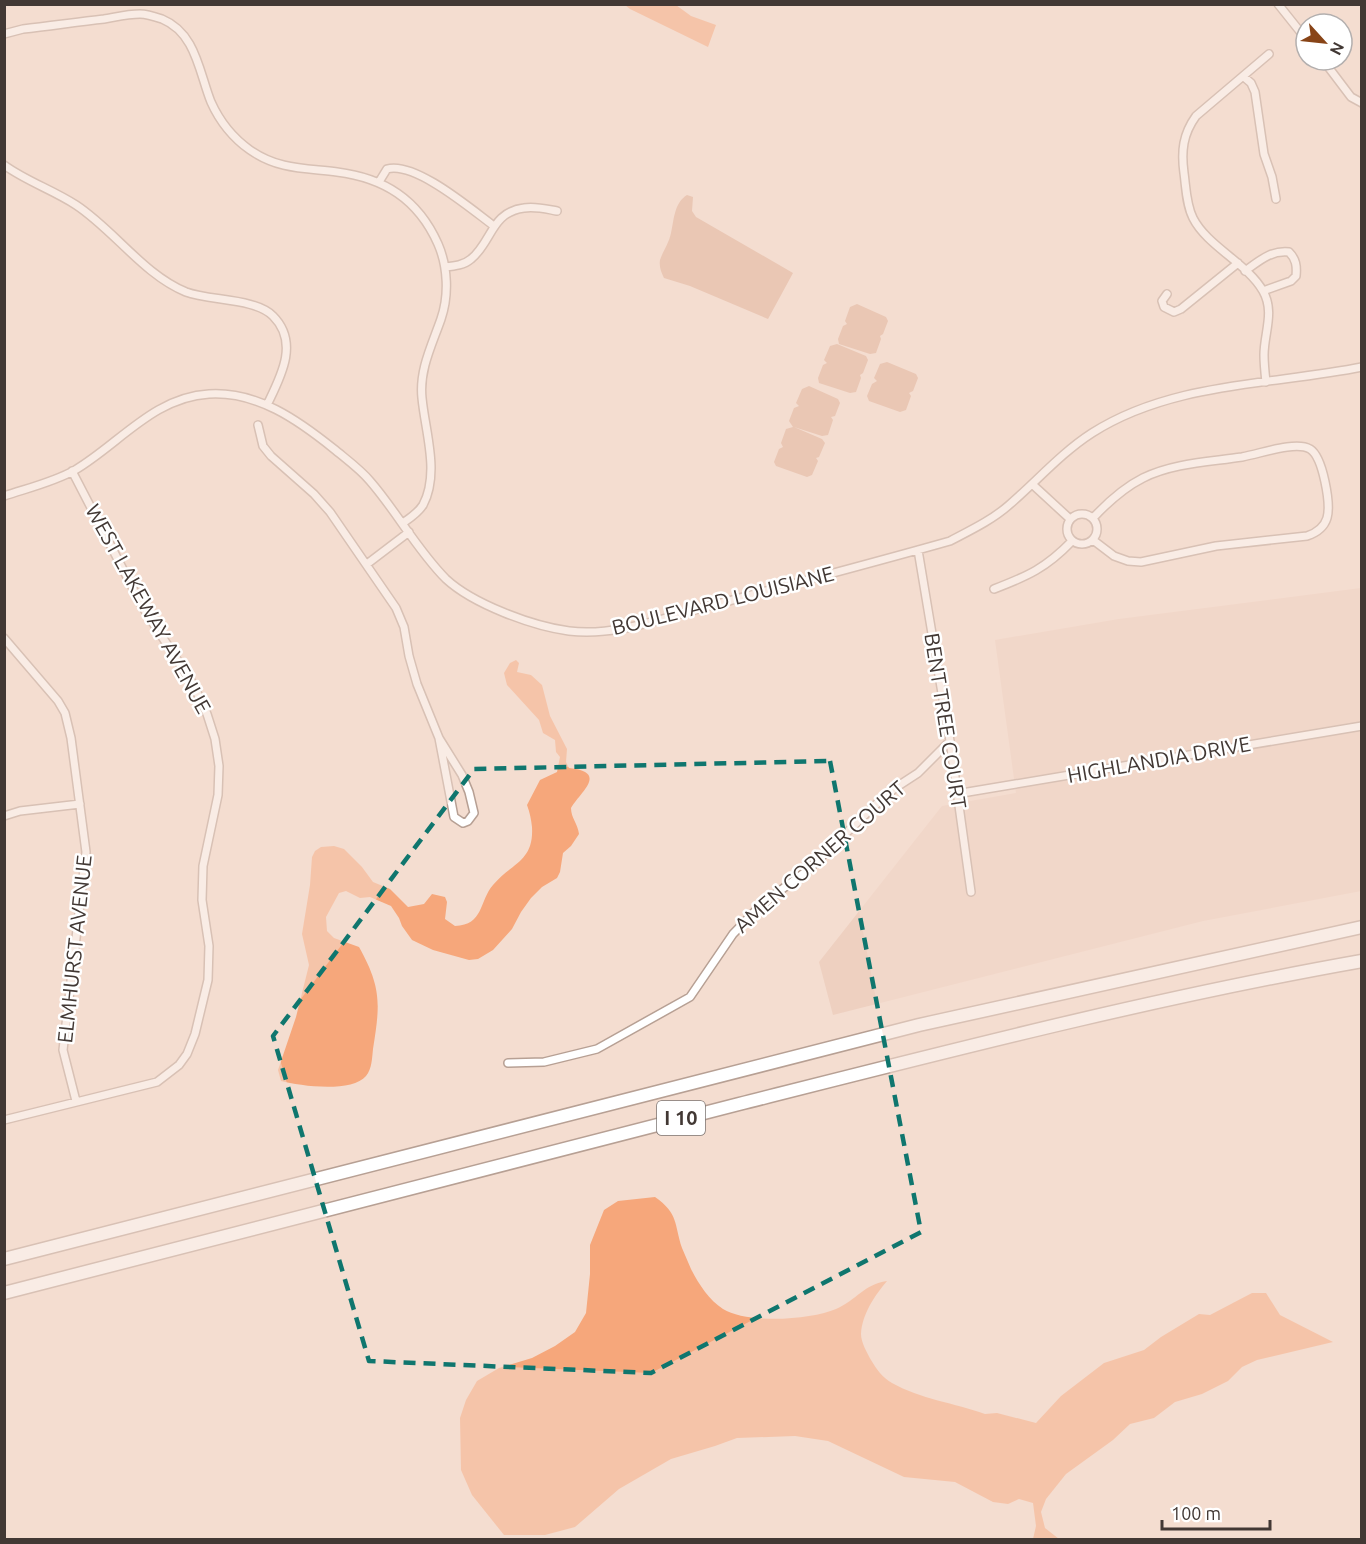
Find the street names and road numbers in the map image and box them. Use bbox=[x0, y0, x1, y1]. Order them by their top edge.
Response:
street label: WEST LAKEWAY AVENUE bbox=[81, 500, 216, 717]
street label: BOULEVARD LOUISIANE bbox=[609, 561, 836, 639]
street label: BENT TREE COURT bbox=[920, 631, 972, 811]
street label: HIGHLANDIA DRIVE bbox=[1065, 731, 1252, 787]
street label: AMEN CORNER COURT bbox=[729, 775, 910, 937]
street label: ELMHURST AVENUE bbox=[52, 854, 96, 1044]
road number: I 10 bbox=[657, 1101, 705, 1135]

